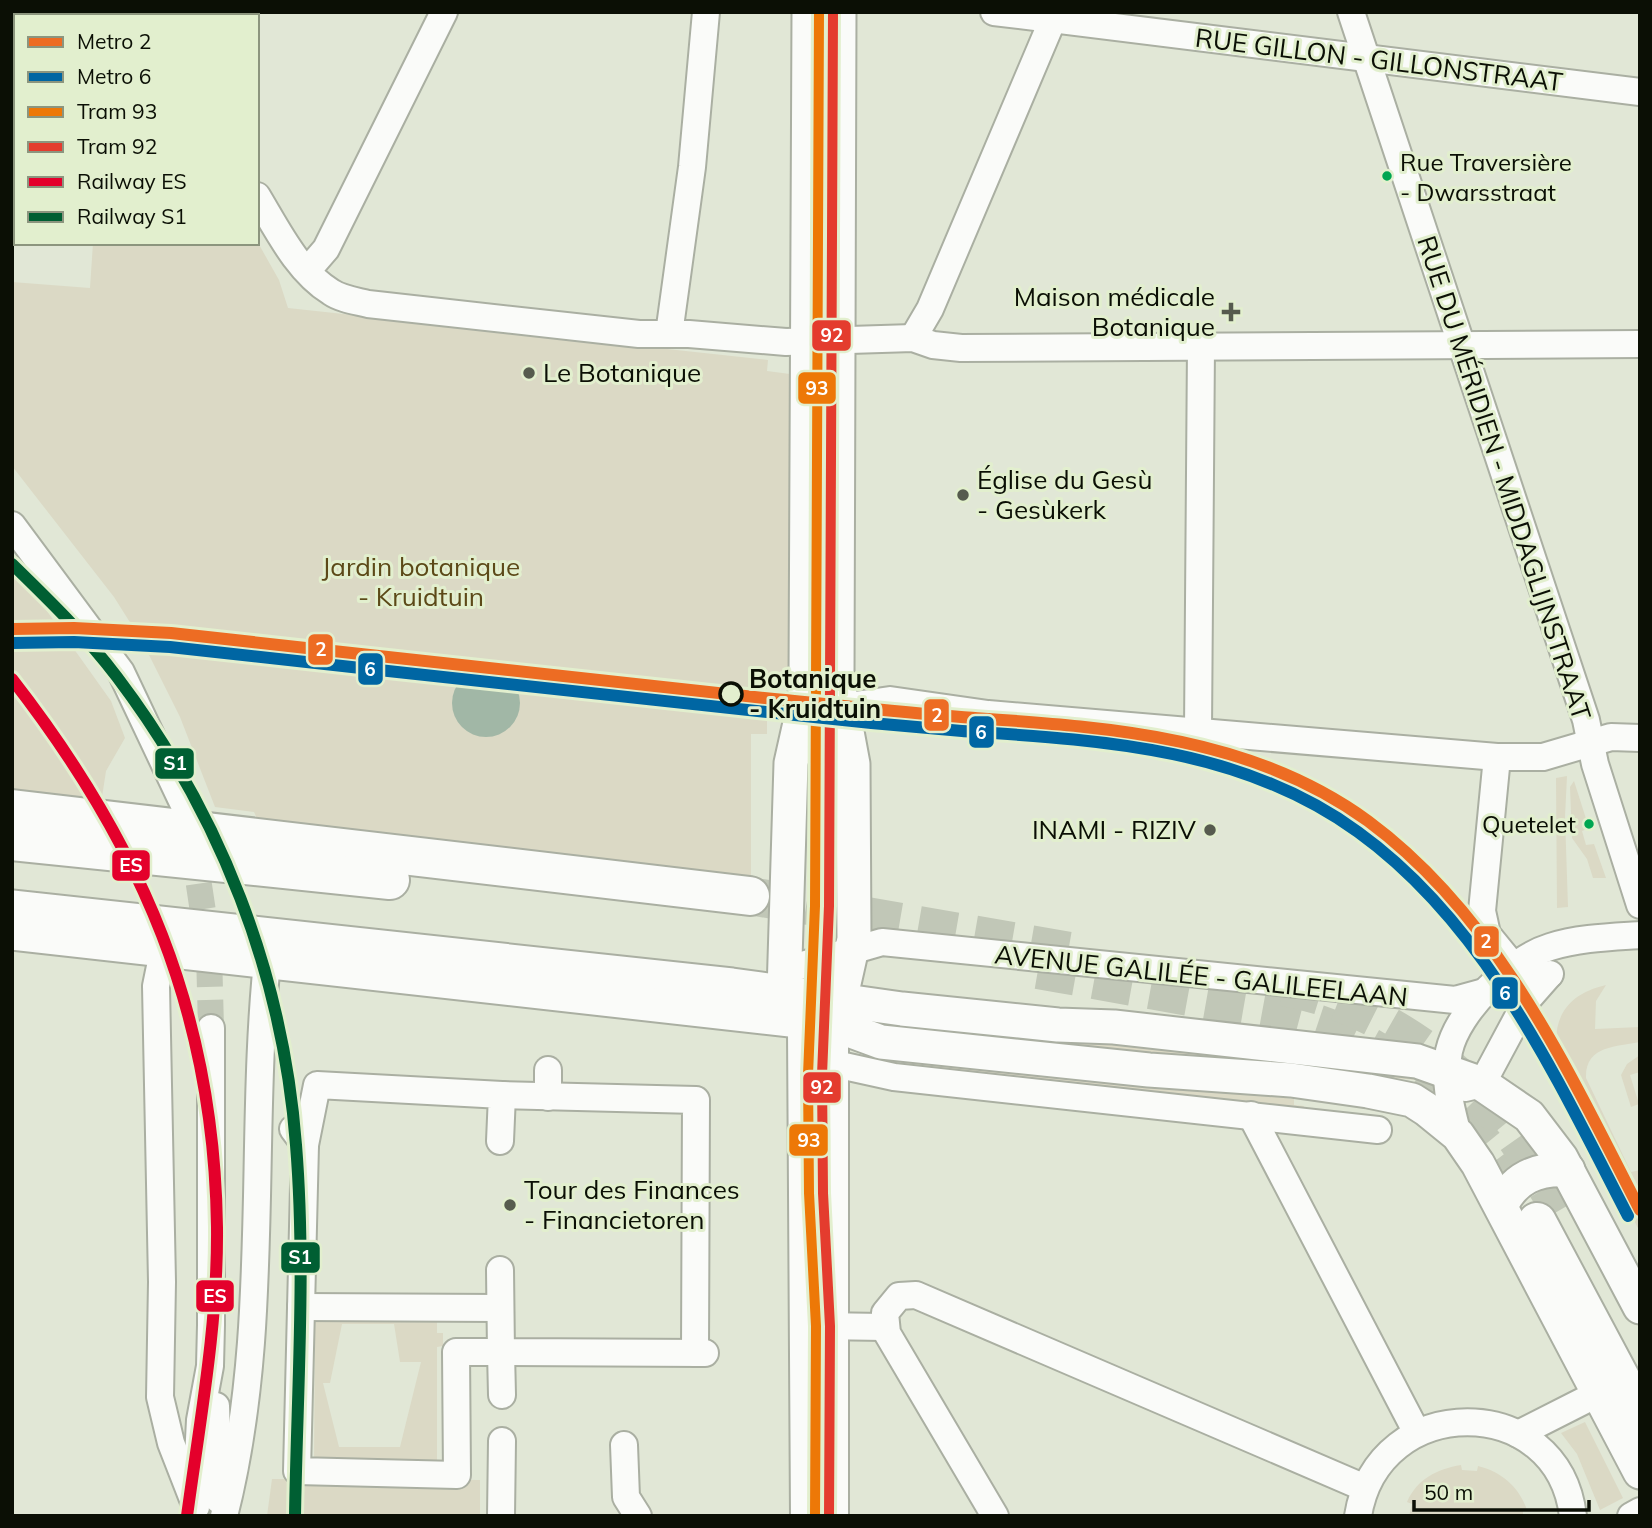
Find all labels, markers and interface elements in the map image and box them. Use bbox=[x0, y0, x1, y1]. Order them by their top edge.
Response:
legend bbox=[14, 14, 259, 245]
street label: RUE GILLON - GILLONSTRAAT bbox=[1193, 21, 1565, 98]
text: Metro 2 bbox=[77, 28, 151, 54]
text: Metro 6 bbox=[77, 63, 151, 89]
text: Tram 93 bbox=[77, 98, 157, 124]
text: Tram 92 bbox=[77, 133, 157, 159]
place label: Rue Traversière - Dwarsstraat bbox=[1400, 147, 1572, 207]
text: Railway ES bbox=[77, 168, 186, 194]
marker: Rue Traversière - Dwarsstraat bbox=[1380, 169, 1394, 183]
text: Railway S1 bbox=[77, 203, 187, 229]
street label: RUE DU MÉRIDIEN - MIDDAGLIJNSTRAAT bbox=[1410, 231, 1599, 725]
place label: Maison médicale Botanique bbox=[1014, 280, 1215, 343]
marker: Maison médicale Botanique bbox=[1221, 302, 1241, 322]
line badge: 92 bbox=[811, 319, 852, 352]
text: 92 bbox=[821, 323, 843, 347]
place label: Le Botanique bbox=[543, 356, 701, 389]
marker: Le Botanique bbox=[521, 365, 537, 381]
line badge: 93 bbox=[797, 371, 837, 405]
text: 93 bbox=[806, 376, 828, 400]
place label: Église du Gesù - Gesùkerk bbox=[977, 463, 1153, 526]
marker: Église du Gesù - Gesùkerk bbox=[955, 487, 971, 503]
park label: Jardin botanique - Kruidtuin bbox=[322, 550, 520, 613]
line badge: 2 bbox=[307, 633, 334, 666]
text: 2 bbox=[315, 637, 327, 661]
line badge: 6 bbox=[357, 652, 384, 686]
text: 6 bbox=[364, 657, 376, 681]
place label: Botanique - Kruidtuin bbox=[749, 662, 881, 725]
marker: Botanique - Kruidtuin bbox=[719, 682, 743, 706]
line badge: 2 bbox=[923, 698, 950, 732]
text: 2 bbox=[931, 703, 943, 727]
line badge: 6 bbox=[968, 715, 995, 749]
text: 6 bbox=[975, 720, 987, 744]
line badge: S1 bbox=[154, 747, 195, 780]
text: S1 bbox=[163, 751, 187, 775]
place label: Quetelet bbox=[1482, 809, 1576, 839]
place label: INAMI - RIZIV bbox=[1032, 813, 1197, 846]
marker: Quetelet bbox=[1582, 817, 1596, 831]
marker: INAMI - RIZIV bbox=[1202, 822, 1218, 838]
line badge: ES bbox=[111, 849, 151, 882]
text: ES bbox=[119, 853, 143, 877]
line badge: 2 bbox=[1473, 925, 1500, 958]
text: 2 bbox=[1480, 929, 1492, 953]
street label: AVENUE GALILÉE - GALILEELAAN bbox=[993, 937, 1409, 1014]
line badge: 6 bbox=[1491, 976, 1519, 1010]
text: 6 bbox=[1499, 981, 1511, 1005]
line badge: 92 bbox=[802, 1071, 842, 1104]
text: 92 bbox=[811, 1075, 833, 1099]
line badge: 93 bbox=[788, 1123, 829, 1157]
text: 93 bbox=[798, 1128, 820, 1152]
place label: Tour des Finances - Financietoren bbox=[524, 1173, 740, 1236]
marker: Tour des Finances - Financietoren bbox=[502, 1197, 518, 1213]
line badge: S1 bbox=[280, 1241, 321, 1274]
text: S1 bbox=[288, 1245, 312, 1269]
line badge: ES bbox=[195, 1279, 235, 1313]
text: ES bbox=[203, 1284, 227, 1308]
scale bar bbox=[1414, 1468, 1589, 1512]
text: 50 m bbox=[1424, 1479, 1473, 1505]

